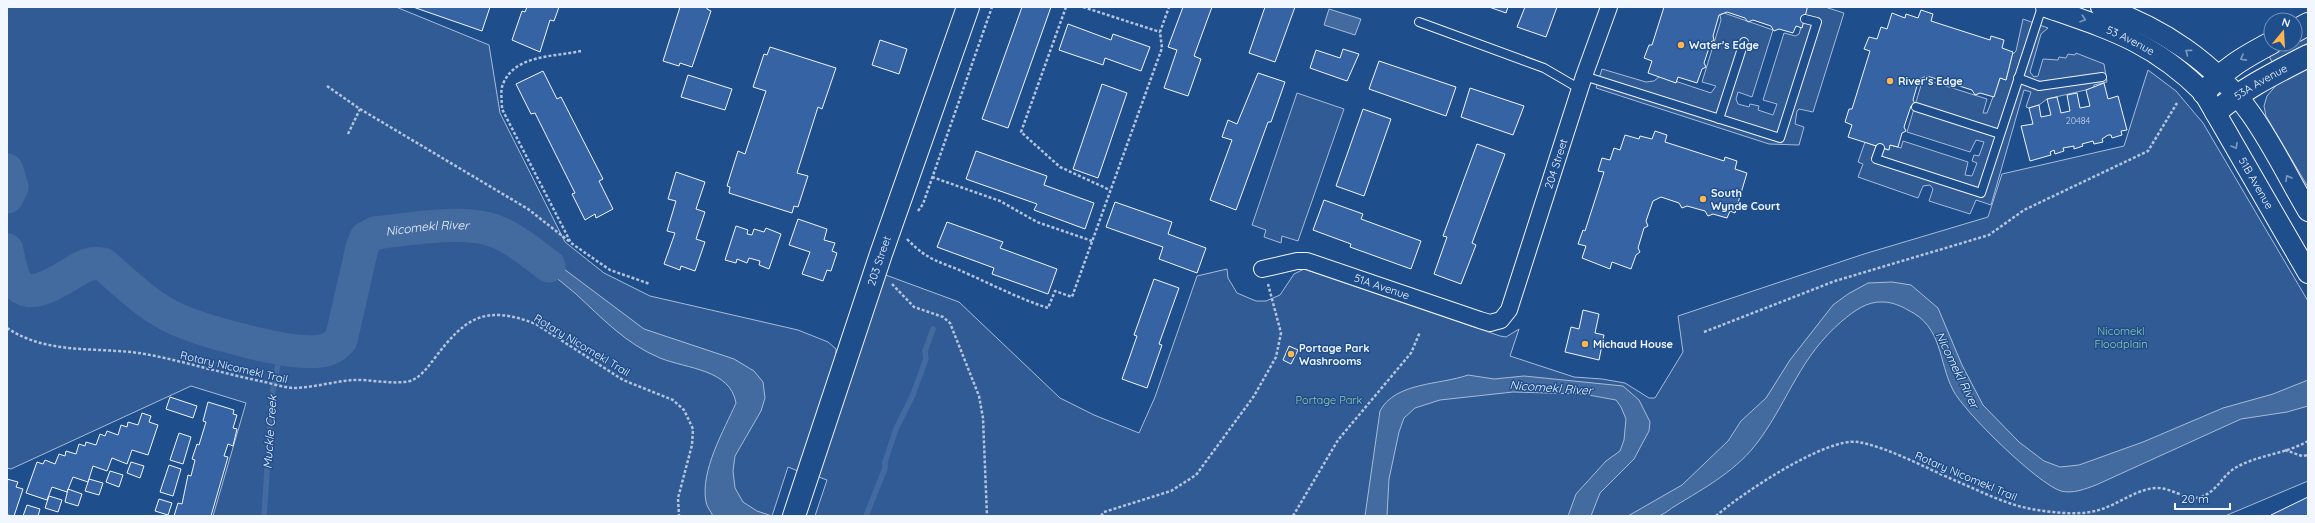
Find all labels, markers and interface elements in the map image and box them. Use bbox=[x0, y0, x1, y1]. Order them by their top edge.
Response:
north arrow bbox=[2263, 12, 2303, 52]
one-way arrow bbox=[2080, 14, 2087, 23]
text: N bbox=[2280, 15, 2292, 30]
street label: 53 Avenue bbox=[2104, 23, 2157, 58]
place label: Water's Edge bbox=[1689, 38, 1760, 52]
marker: Water's Edge bbox=[1676, 40, 1686, 50]
one-way arrow bbox=[2185, 50, 2192, 57]
one-way arrow bbox=[2240, 53, 2247, 61]
street label: 53A Avenue bbox=[2231, 61, 2290, 103]
place label: River's Edge bbox=[1898, 74, 1963, 88]
marker: River's Edge bbox=[1885, 76, 1895, 86]
house number: 20484 bbox=[2066, 115, 2091, 126]
street label: 204 Street bbox=[1541, 137, 1571, 190]
one-way arrow bbox=[2230, 142, 2237, 149]
street label: 51B Avenue bbox=[2236, 155, 2277, 212]
one-way arrow bbox=[2286, 175, 2293, 182]
place label: South Wynde Court bbox=[1711, 186, 1780, 213]
marker: South Wynde Court bbox=[1698, 194, 1708, 204]
water label: Nicomekl River bbox=[385, 217, 471, 239]
street label: 203 Street bbox=[864, 234, 894, 287]
street label: 51A Avenue bbox=[1352, 271, 1412, 302]
street label: Rotary Nicomekl Trail bbox=[531, 311, 633, 379]
park label: Nicomekl Floodplain bbox=[2094, 324, 2148, 351]
water label: Nicomekl River bbox=[1932, 329, 1983, 412]
place label: Michaud House bbox=[1593, 337, 1674, 351]
marker: Michaud House bbox=[1580, 339, 1590, 349]
place label: Portage Park Washrooms bbox=[1299, 341, 1369, 368]
street label: Rotary Nicomekl Trail bbox=[179, 348, 289, 386]
marker: Portage Park Washrooms bbox=[1286, 349, 1296, 359]
water label: Nicomekl River bbox=[1509, 377, 1594, 398]
water label: Muckle Creek bbox=[259, 393, 280, 469]
park label: Portage Park bbox=[1296, 393, 1363, 407]
street label: Rotary Nicomekl Trail bbox=[1913, 448, 2019, 504]
scale bar bbox=[2175, 485, 2230, 511]
text: 20 m bbox=[2181, 491, 2209, 506]

